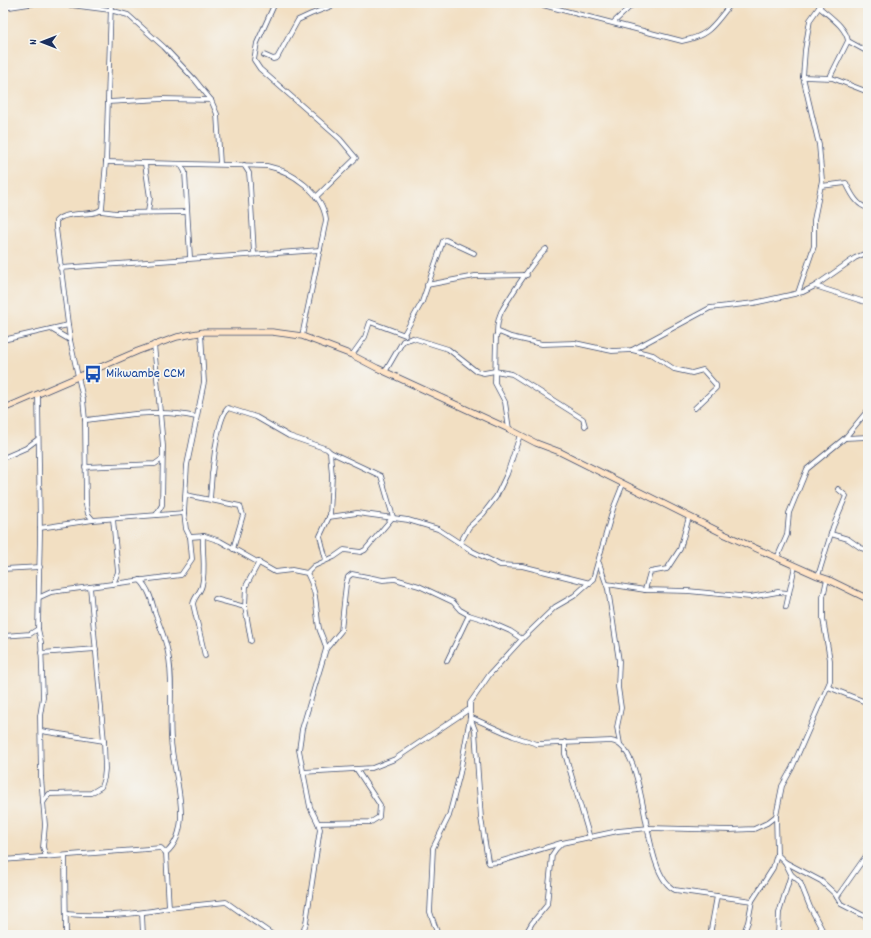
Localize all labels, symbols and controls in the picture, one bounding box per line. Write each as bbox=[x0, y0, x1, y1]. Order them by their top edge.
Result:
north arrow bbox=[22, 22, 62, 62]
text: N bbox=[26, 39, 42, 45]
bus stop icon: Mikwambe CCM bbox=[83, 364, 103, 384]
place label: Mikwambe CCM bbox=[106, 364, 185, 384]

